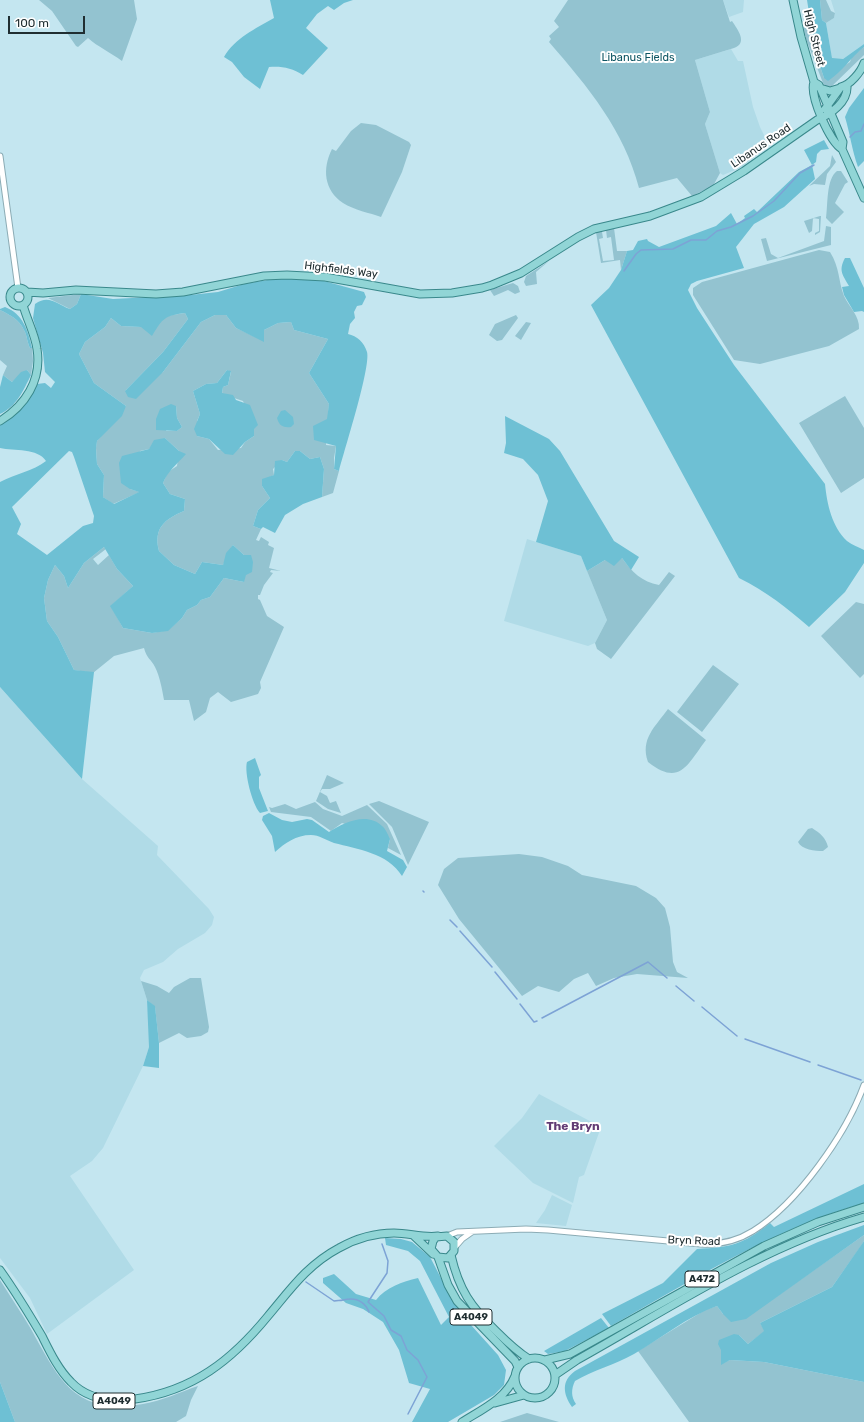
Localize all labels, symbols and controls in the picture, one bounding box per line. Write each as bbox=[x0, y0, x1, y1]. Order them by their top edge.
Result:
scale bar bbox=[10, 8, 87, 34]
street label: High Street bbox=[801, 8, 827, 68]
text: 100 m bbox=[15, 16, 49, 30]
park label: Libanus Fields bbox=[601, 51, 675, 65]
street label: Libanus Road bbox=[729, 121, 793, 171]
street label: Highfields Way bbox=[303, 259, 379, 281]
district label: The Bryn bbox=[546, 1120, 600, 1134]
street label: Bryn Road bbox=[667, 1233, 721, 1249]
road number: A472 bbox=[685, 1271, 719, 1287]
road number: A4049 bbox=[450, 1309, 492, 1325]
road number: A4049 bbox=[93, 1393, 135, 1409]

